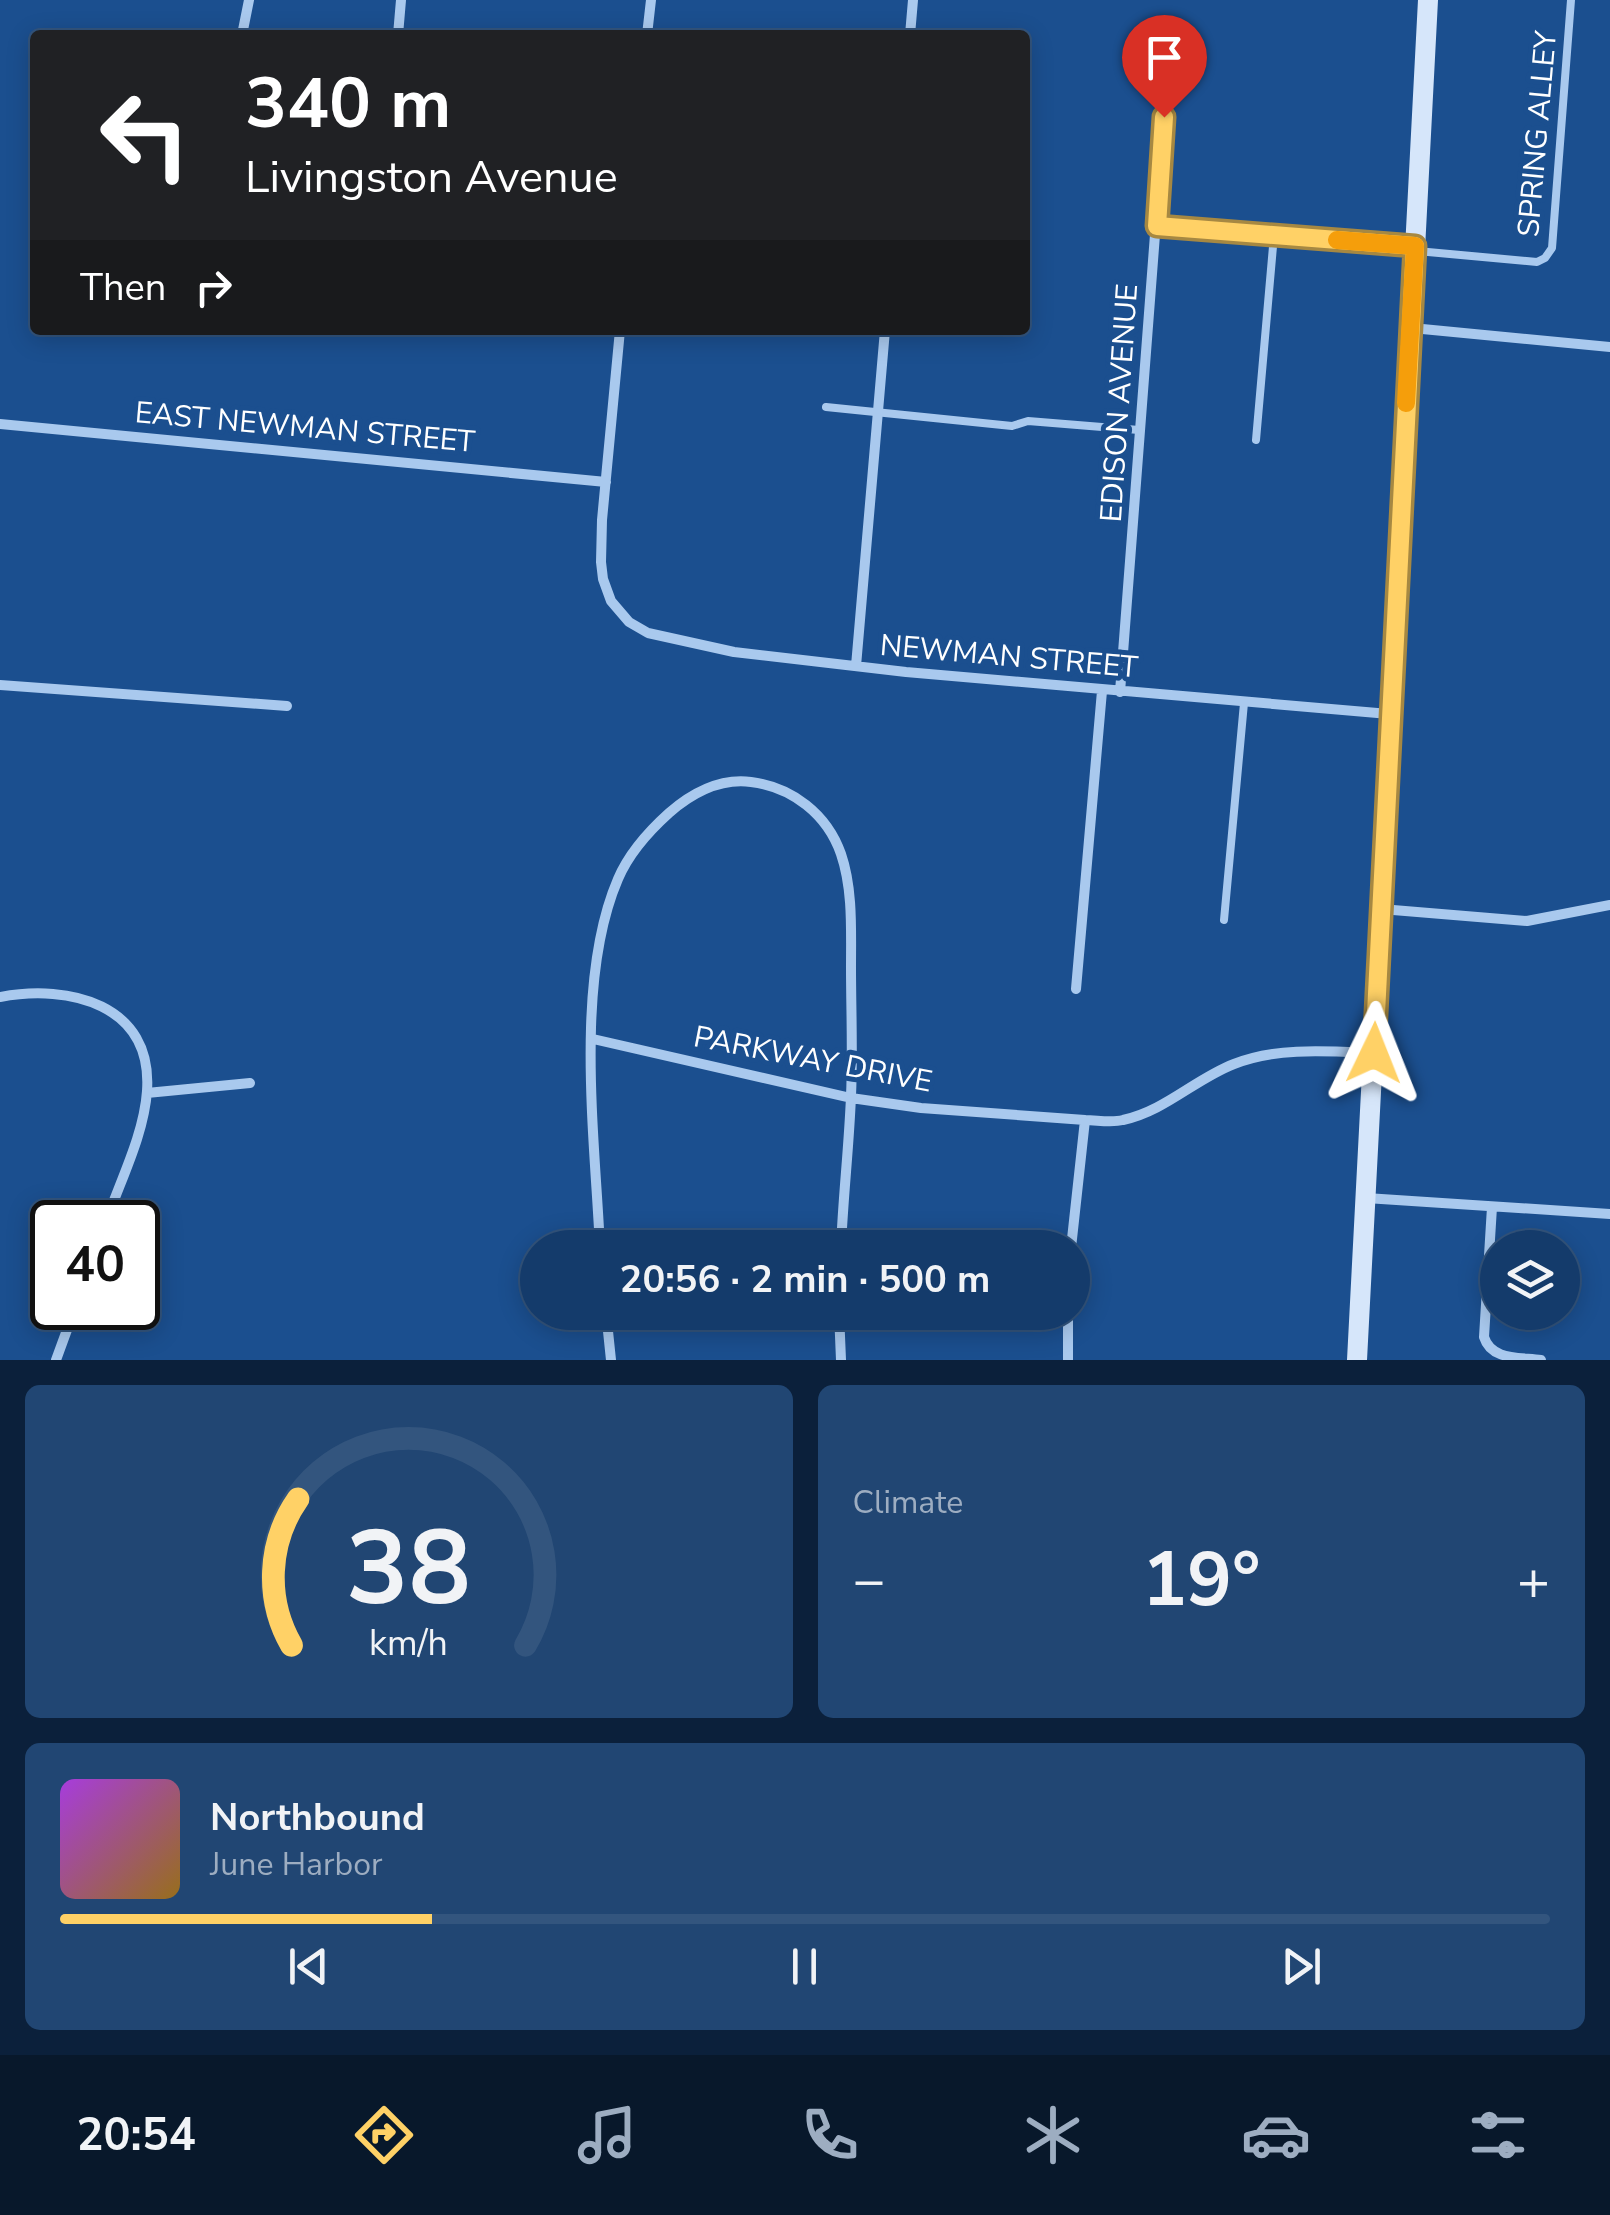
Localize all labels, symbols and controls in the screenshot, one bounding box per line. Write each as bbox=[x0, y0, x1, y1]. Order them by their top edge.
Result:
pin bbox=[1122, 15, 1207, 118]
street label: SPRING ALLEY bbox=[1508, 28, 1567, 239]
icon: arrive bbox=[1137, 30, 1192, 85]
text: 340 m bbox=[245, 56, 451, 152]
icon: left bbox=[80, 70, 210, 200]
text: Livingston Avenue bbox=[245, 147, 618, 208]
icon: right bbox=[186, 260, 241, 315]
text: Then bbox=[80, 262, 166, 313]
street label: EDISON AVENUE bbox=[1091, 283, 1148, 524]
street label: EAST NEWMAN STREET bbox=[133, 392, 477, 463]
street label: NEWMAN STREET bbox=[878, 625, 1140, 688]
position arrow bbox=[1322, 1001, 1426, 1105]
street label: PARKWAY DRIVE bbox=[690, 1016, 936, 1103]
speed limit sign: 40 bbox=[30, 1200, 160, 1330]
map controls bbox=[1480, 1230, 1580, 1330]
button: layers bbox=[1480, 1230, 1580, 1330]
text: 20:56 · 2 min · 500 m bbox=[620, 1254, 990, 1305]
text: Climate bbox=[853, 1481, 963, 1524]
text: 38 bbox=[346, 1498, 471, 1640]
text: 19° bbox=[1142, 1529, 1260, 1631]
text: − bbox=[853, 1543, 886, 1618]
text: + bbox=[1517, 1543, 1550, 1618]
text: km/h bbox=[369, 1619, 448, 1668]
text: Northbound bbox=[210, 1792, 425, 1843]
text: June Harbor bbox=[210, 1843, 382, 1886]
icon: previous bbox=[281, 1939, 336, 1994]
icon: pause bbox=[777, 1939, 832, 1994]
icon: next bbox=[1274, 1939, 1329, 1994]
icon: directions bbox=[349, 2100, 419, 2170]
icon: music bbox=[572, 2100, 642, 2170]
icon: phone bbox=[795, 2100, 865, 2170]
icon: climate bbox=[1018, 2100, 1088, 2170]
icon: car bbox=[1241, 2100, 1311, 2170]
icon: filters bbox=[1463, 2100, 1533, 2170]
text: 20:54 bbox=[76, 2105, 196, 2166]

